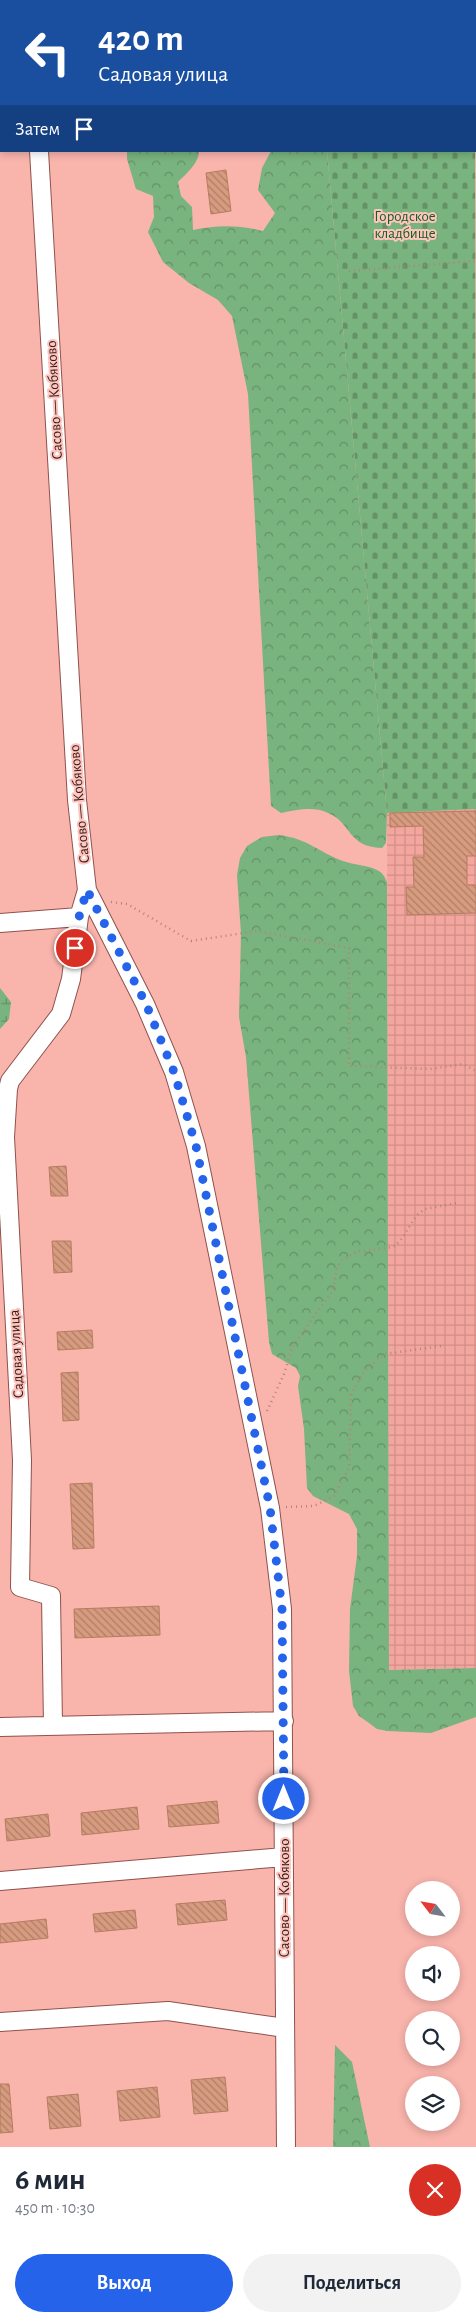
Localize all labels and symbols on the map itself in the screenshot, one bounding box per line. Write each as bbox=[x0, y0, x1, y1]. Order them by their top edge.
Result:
park label: Городское кладбище bbox=[374, 209, 436, 241]
street label: Сасово — Кобяково bbox=[44, 340, 65, 460]
street label: Сасово — Кобяково bbox=[67, 744, 92, 864]
pin bbox=[54, 927, 96, 969]
street label: Садовая улица bbox=[7, 1309, 26, 1399]
position arrow bbox=[257, 1772, 309, 1824]
street label: Сасово — Кобяково bbox=[277, 1838, 292, 1958]
north arrow bbox=[405, 1881, 460, 1936]

